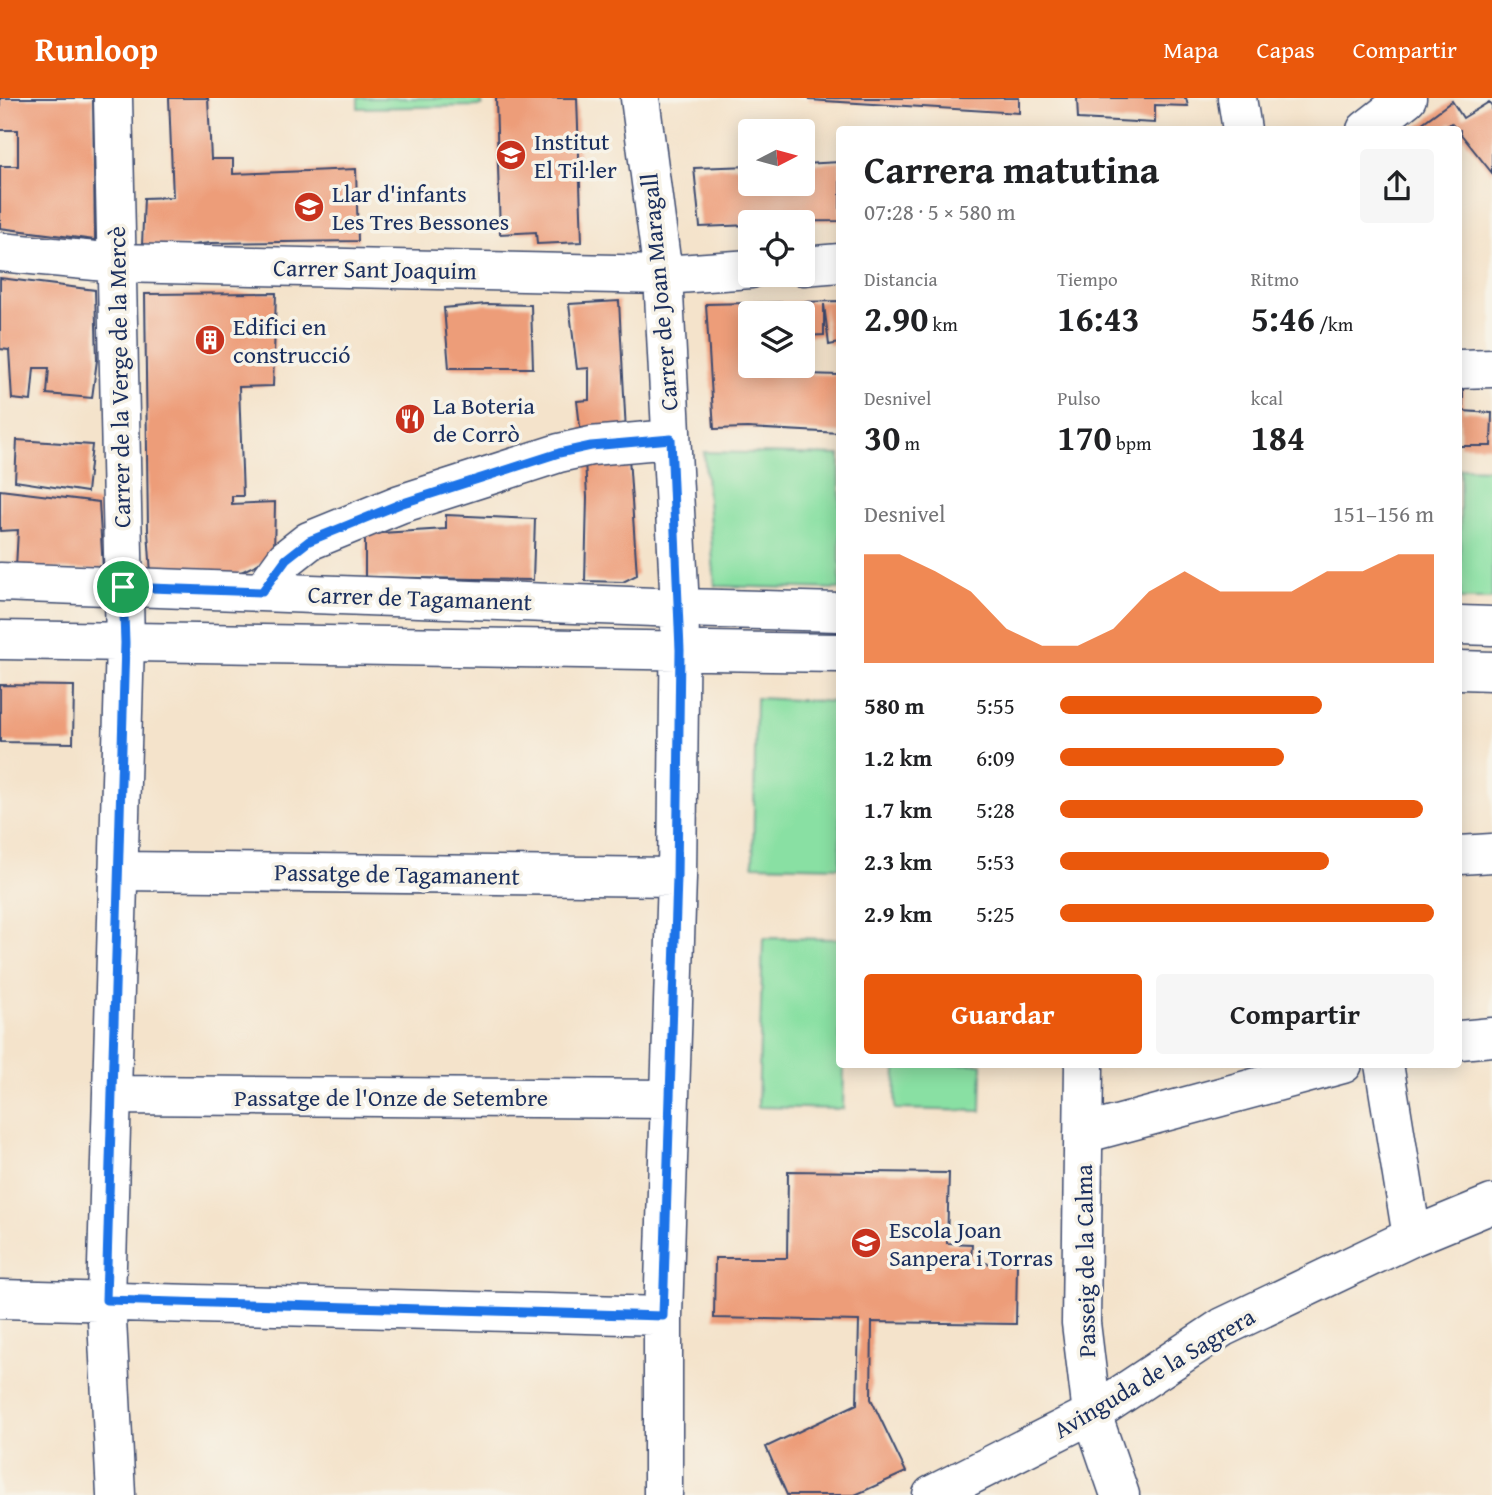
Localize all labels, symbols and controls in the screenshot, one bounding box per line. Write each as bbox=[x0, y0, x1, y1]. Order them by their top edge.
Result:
text: Runloop bbox=[35, 25, 158, 73]
text: Mapa bbox=[1163, 32, 1219, 67]
text: Capas bbox=[1257, 32, 1315, 67]
text: Compartir bbox=[1353, 32, 1457, 67]
north arrow bbox=[738, 119, 816, 196]
map controls bbox=[738, 119, 815, 378]
place label: Institut El Til·ler bbox=[534, 124, 617, 187]
school or university icon: Institut El Til·ler bbox=[494, 138, 528, 172]
text: Carrera matutina bbox=[864, 141, 1159, 197]
button: share bbox=[1360, 149, 1434, 223]
street label: Carrer de Joan Maragall bbox=[631, 172, 687, 412]
place label: Llar d'infants Les Tres Bessones bbox=[332, 176, 509, 239]
school or university icon: Llar d'infants Les Tres Bessones bbox=[292, 190, 326, 224]
text: 07:28 · 5 × 580 m bbox=[864, 195, 1016, 228]
button: locate bbox=[738, 210, 815, 287]
street label: Carrer de la Verge de la Mercè bbox=[99, 226, 139, 528]
street label: Carrer Sant Joaquim bbox=[273, 250, 478, 288]
text: Distancia bbox=[864, 265, 938, 293]
text: Tiempo bbox=[1057, 265, 1118, 293]
text: Ritmo bbox=[1251, 265, 1299, 293]
text: 2.90 bbox=[864, 293, 928, 344]
text: 16:43 bbox=[1057, 293, 1140, 344]
text: 5:46 bbox=[1251, 293, 1315, 344]
button: layers bbox=[738, 301, 815, 378]
place label: Edifici en construcció bbox=[233, 309, 351, 372]
text: km bbox=[928, 310, 958, 338]
text: /km bbox=[1315, 310, 1353, 338]
building icon: Edifici en construcció bbox=[193, 323, 227, 357]
text: Desnivel bbox=[864, 384, 931, 412]
text: Pulso bbox=[1057, 384, 1100, 412]
text: kcal bbox=[1251, 384, 1283, 412]
place label: La Boteria de Corrò bbox=[433, 388, 536, 451]
restaurant icon: La Boteria de Corrò bbox=[393, 402, 427, 436]
text: 30 bbox=[864, 412, 900, 463]
text: 170 bbox=[1057, 412, 1112, 463]
text: 184 bbox=[1251, 412, 1305, 463]
text: m bbox=[900, 429, 920, 457]
text: bpm bbox=[1112, 429, 1152, 457]
text: Desnivel bbox=[864, 497, 945, 530]
text: 151–156 m bbox=[1333, 497, 1434, 530]
pin bbox=[93, 557, 153, 617]
icon: arrive bbox=[104, 568, 142, 606]
street label: Carrer de Tagamanent bbox=[307, 577, 533, 619]
text: 580 m bbox=[864, 689, 925, 722]
text: 5:55 bbox=[976, 689, 1015, 722]
text: 1.2 km bbox=[864, 741, 932, 774]
text: 6:09 bbox=[976, 741, 1015, 774]
text: 1.7 km bbox=[864, 793, 932, 826]
text: 5:28 bbox=[976, 793, 1015, 826]
text: 2.3 km bbox=[864, 845, 932, 878]
text: 5:53 bbox=[976, 845, 1015, 878]
street label: Passatge de Tagamanent bbox=[274, 854, 521, 894]
text: 2.9 km bbox=[864, 897, 932, 930]
text: 5:25 bbox=[976, 897, 1015, 930]
button: Guardar bbox=[864, 974, 1142, 1054]
button: Compartir bbox=[1156, 974, 1434, 1054]
street label: Passatge de l'Onze de Setembre bbox=[234, 1080, 548, 1115]
street label: Passeig de la Calma bbox=[1066, 1163, 1104, 1358]
place label: Escola Joan Sanpera i Torras bbox=[889, 1212, 1053, 1275]
school or university icon: Escola Joan Sanpera i Torras bbox=[849, 1226, 883, 1260]
street label: Avinguda de la Sagrera bbox=[1047, 1299, 1262, 1447]

